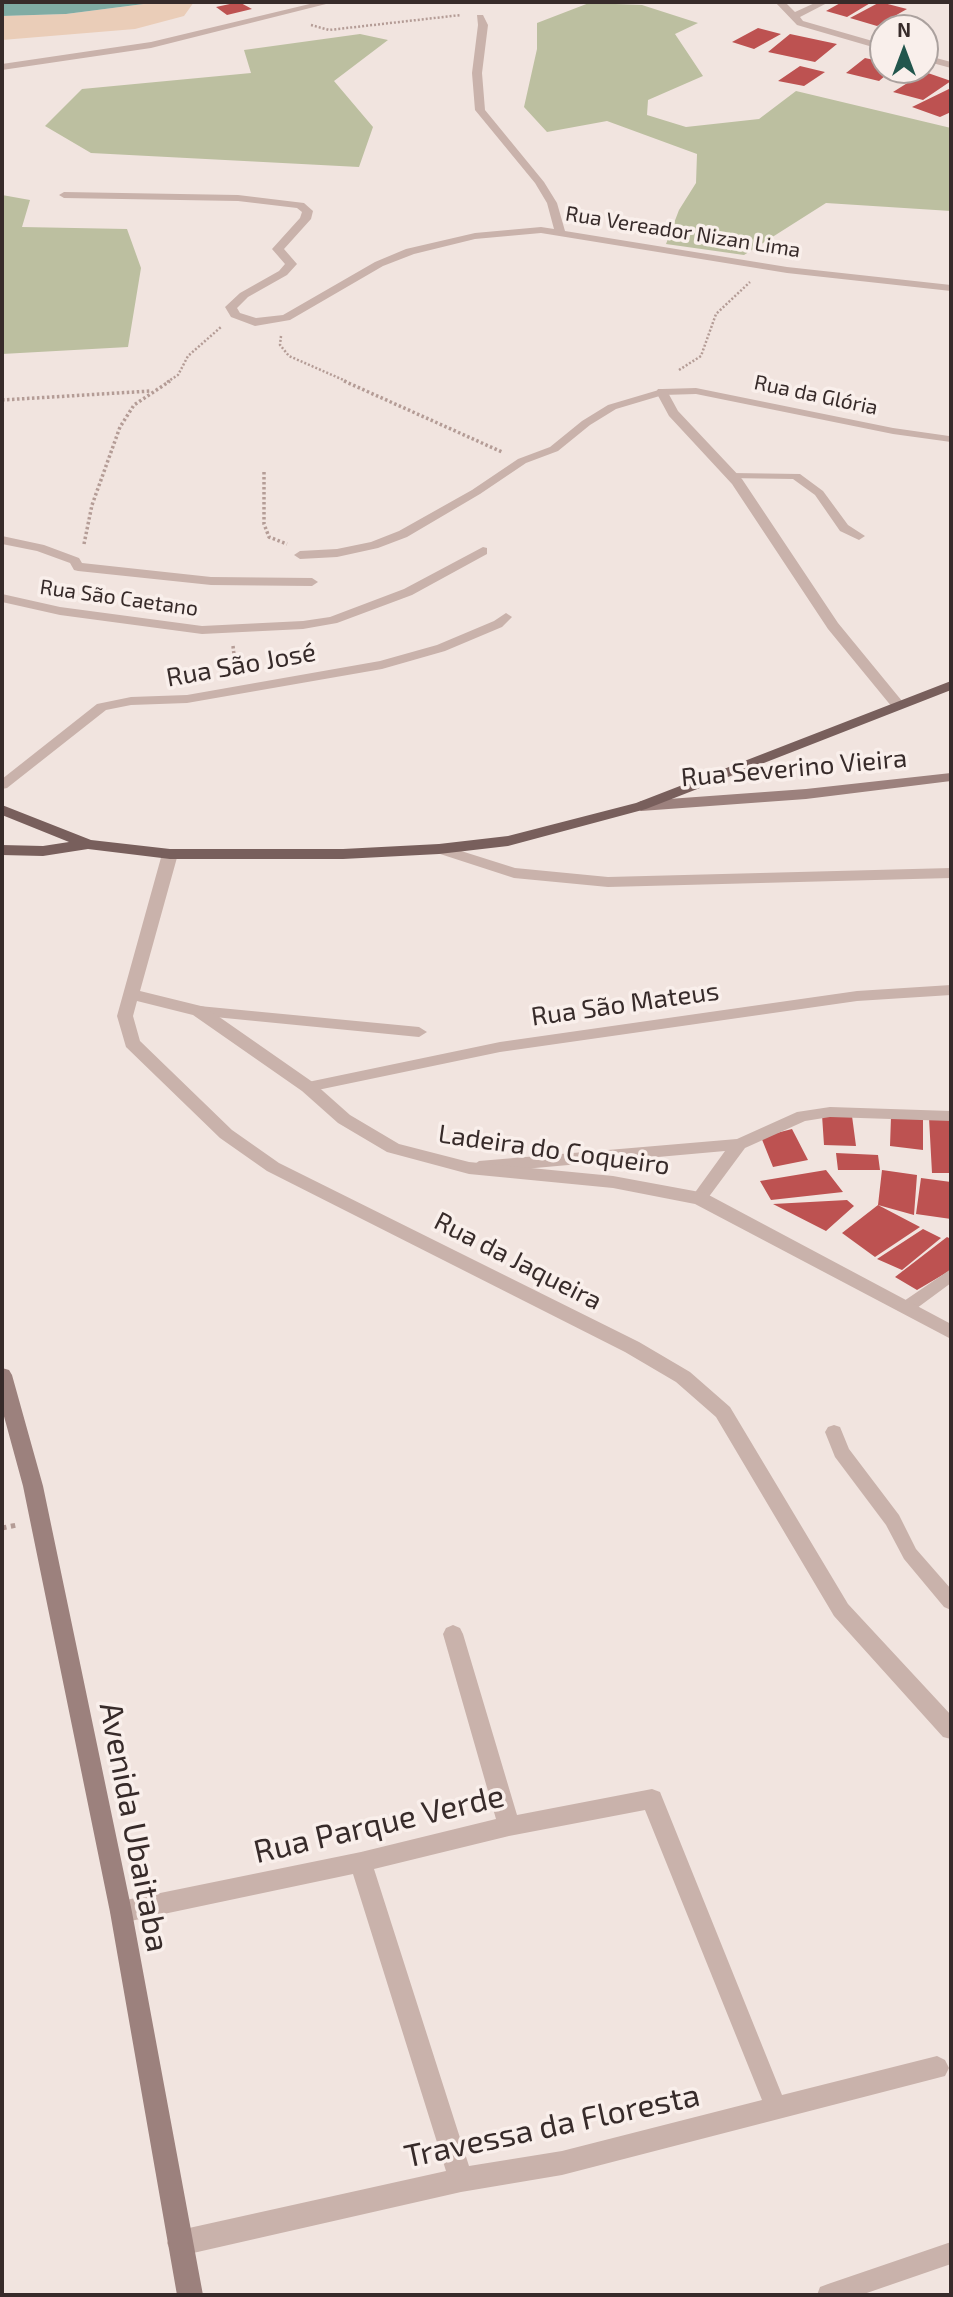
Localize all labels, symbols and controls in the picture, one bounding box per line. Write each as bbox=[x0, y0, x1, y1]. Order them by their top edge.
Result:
north arrow bbox=[869, 14, 939, 84]
text: N bbox=[897, 18, 911, 41]
street label: Rua Vereador Nizan Lima bbox=[564, 201, 802, 263]
street label: Rua da Glória bbox=[752, 370, 880, 420]
street label: Rua São Caetano bbox=[38, 574, 200, 622]
street label: Rua São José bbox=[164, 637, 318, 693]
street label: Rua Severino Vieira bbox=[680, 743, 908, 793]
street label: Rua São Mateus bbox=[529, 975, 721, 1033]
street label: Ladeira do Coqueiro bbox=[436, 1118, 672, 1182]
street label: Rua da Jaqueira bbox=[429, 1205, 607, 1317]
street label: Avenida Ubaitaba bbox=[91, 1699, 177, 1955]
street label: Rua Parque Verde bbox=[250, 1777, 508, 1871]
street label: Travessa da Floresta bbox=[401, 2076, 703, 2176]

